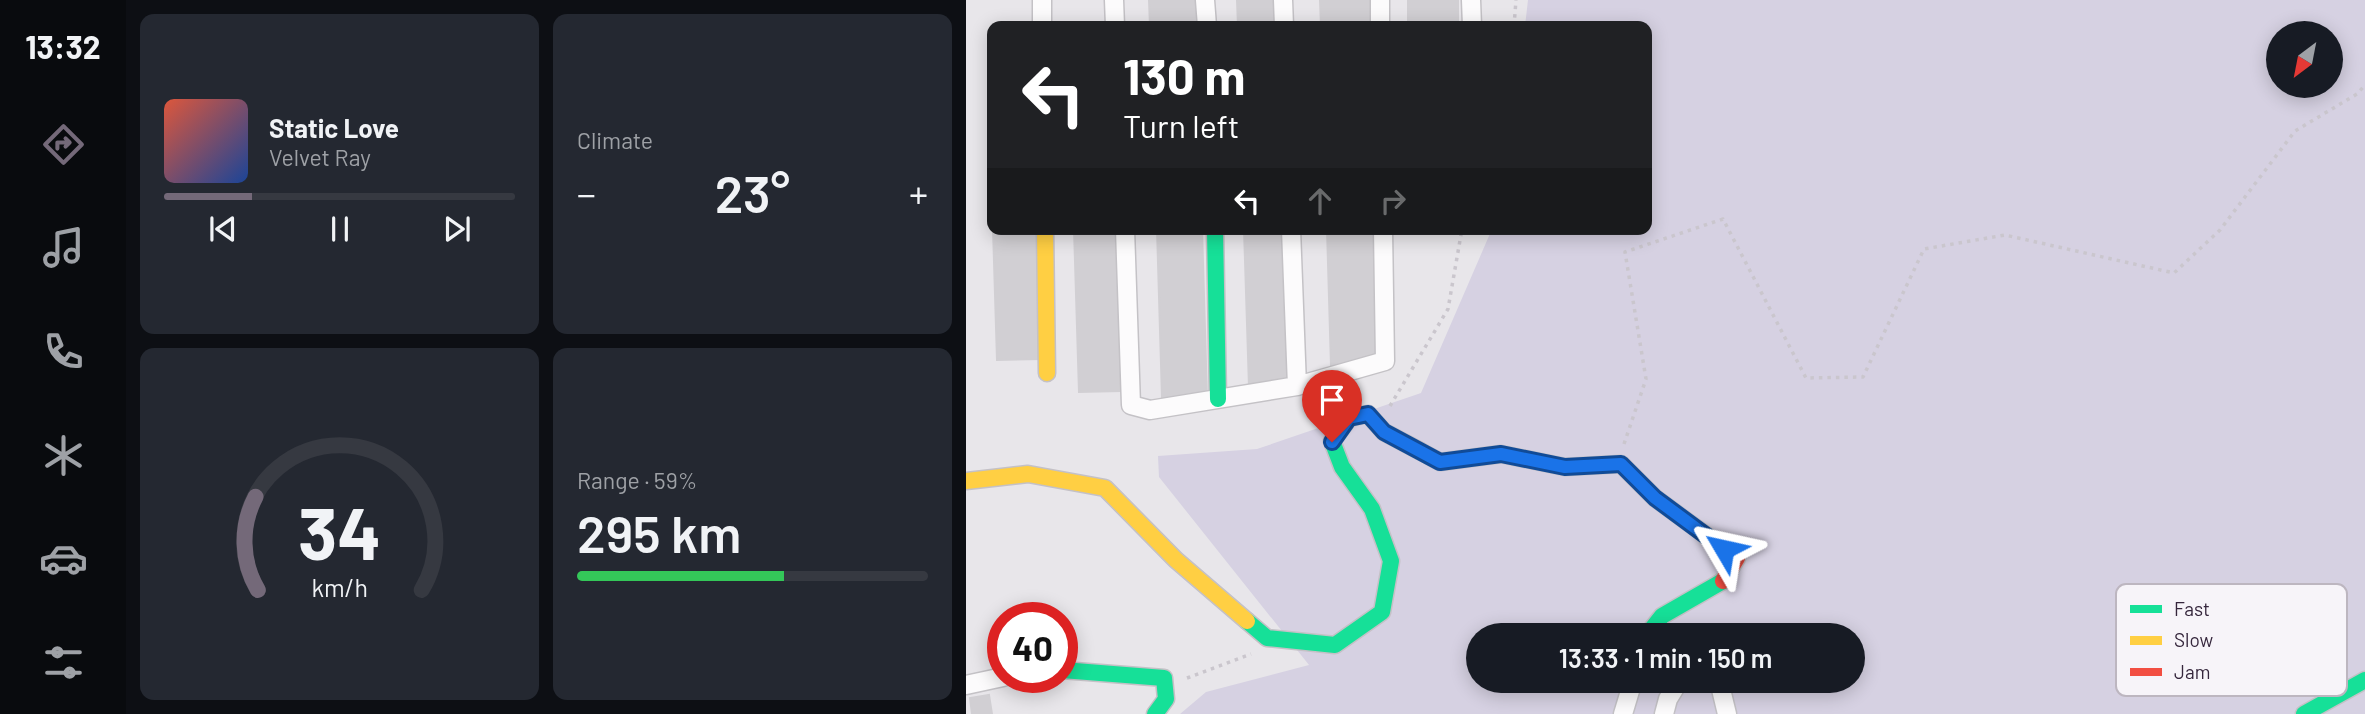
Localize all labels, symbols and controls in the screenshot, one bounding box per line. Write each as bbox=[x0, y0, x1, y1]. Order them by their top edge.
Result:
north arrow bbox=[2266, 21, 2343, 98]
map controls bbox=[2266, 21, 2343, 98]
text: 13:32 bbox=[25, 27, 101, 65]
text: 130 m bbox=[1123, 46, 1245, 105]
icon: left bbox=[1008, 49, 1099, 140]
text: Turn left bbox=[1123, 106, 1240, 144]
text: Static Love bbox=[269, 112, 399, 143]
icon: directions bbox=[39, 120, 88, 169]
text: Climate bbox=[577, 126, 653, 154]
text: Velvet Ray bbox=[269, 143, 371, 171]
text: 23° bbox=[715, 161, 790, 223]
text: − bbox=[577, 170, 596, 216]
text: + bbox=[909, 170, 928, 216]
icon: left bbox=[1228, 182, 1266, 220]
icon: ahead bbox=[1301, 182, 1339, 220]
icon: right bbox=[1374, 182, 1412, 220]
icon: previous bbox=[204, 210, 242, 248]
icon: pause bbox=[321, 210, 359, 248]
icon: next bbox=[438, 210, 476, 248]
icon: music bbox=[39, 223, 88, 272]
icon: phone bbox=[39, 327, 88, 376]
pin bbox=[1302, 370, 1362, 442]
icon: arrive bbox=[1313, 381, 1351, 419]
icon: climate bbox=[39, 431, 88, 480]
text: Range · 59% bbox=[577, 466, 697, 494]
text: 34 bbox=[298, 487, 381, 575]
text: 295 km bbox=[577, 501, 741, 563]
position arrow bbox=[1687, 512, 1761, 586]
icon: car bbox=[39, 534, 88, 583]
text: km/h bbox=[311, 572, 368, 602]
legend bbox=[2116, 584, 2347, 696]
text: Fast bbox=[2174, 597, 2210, 620]
speed limit sign: 40 bbox=[987, 602, 1078, 693]
text: Slow bbox=[2174, 628, 2213, 651]
icon: filters bbox=[39, 638, 88, 687]
text: 13:33 · 1 min · 150 m bbox=[1559, 642, 1772, 673]
text: Jam bbox=[2174, 660, 2210, 683]

